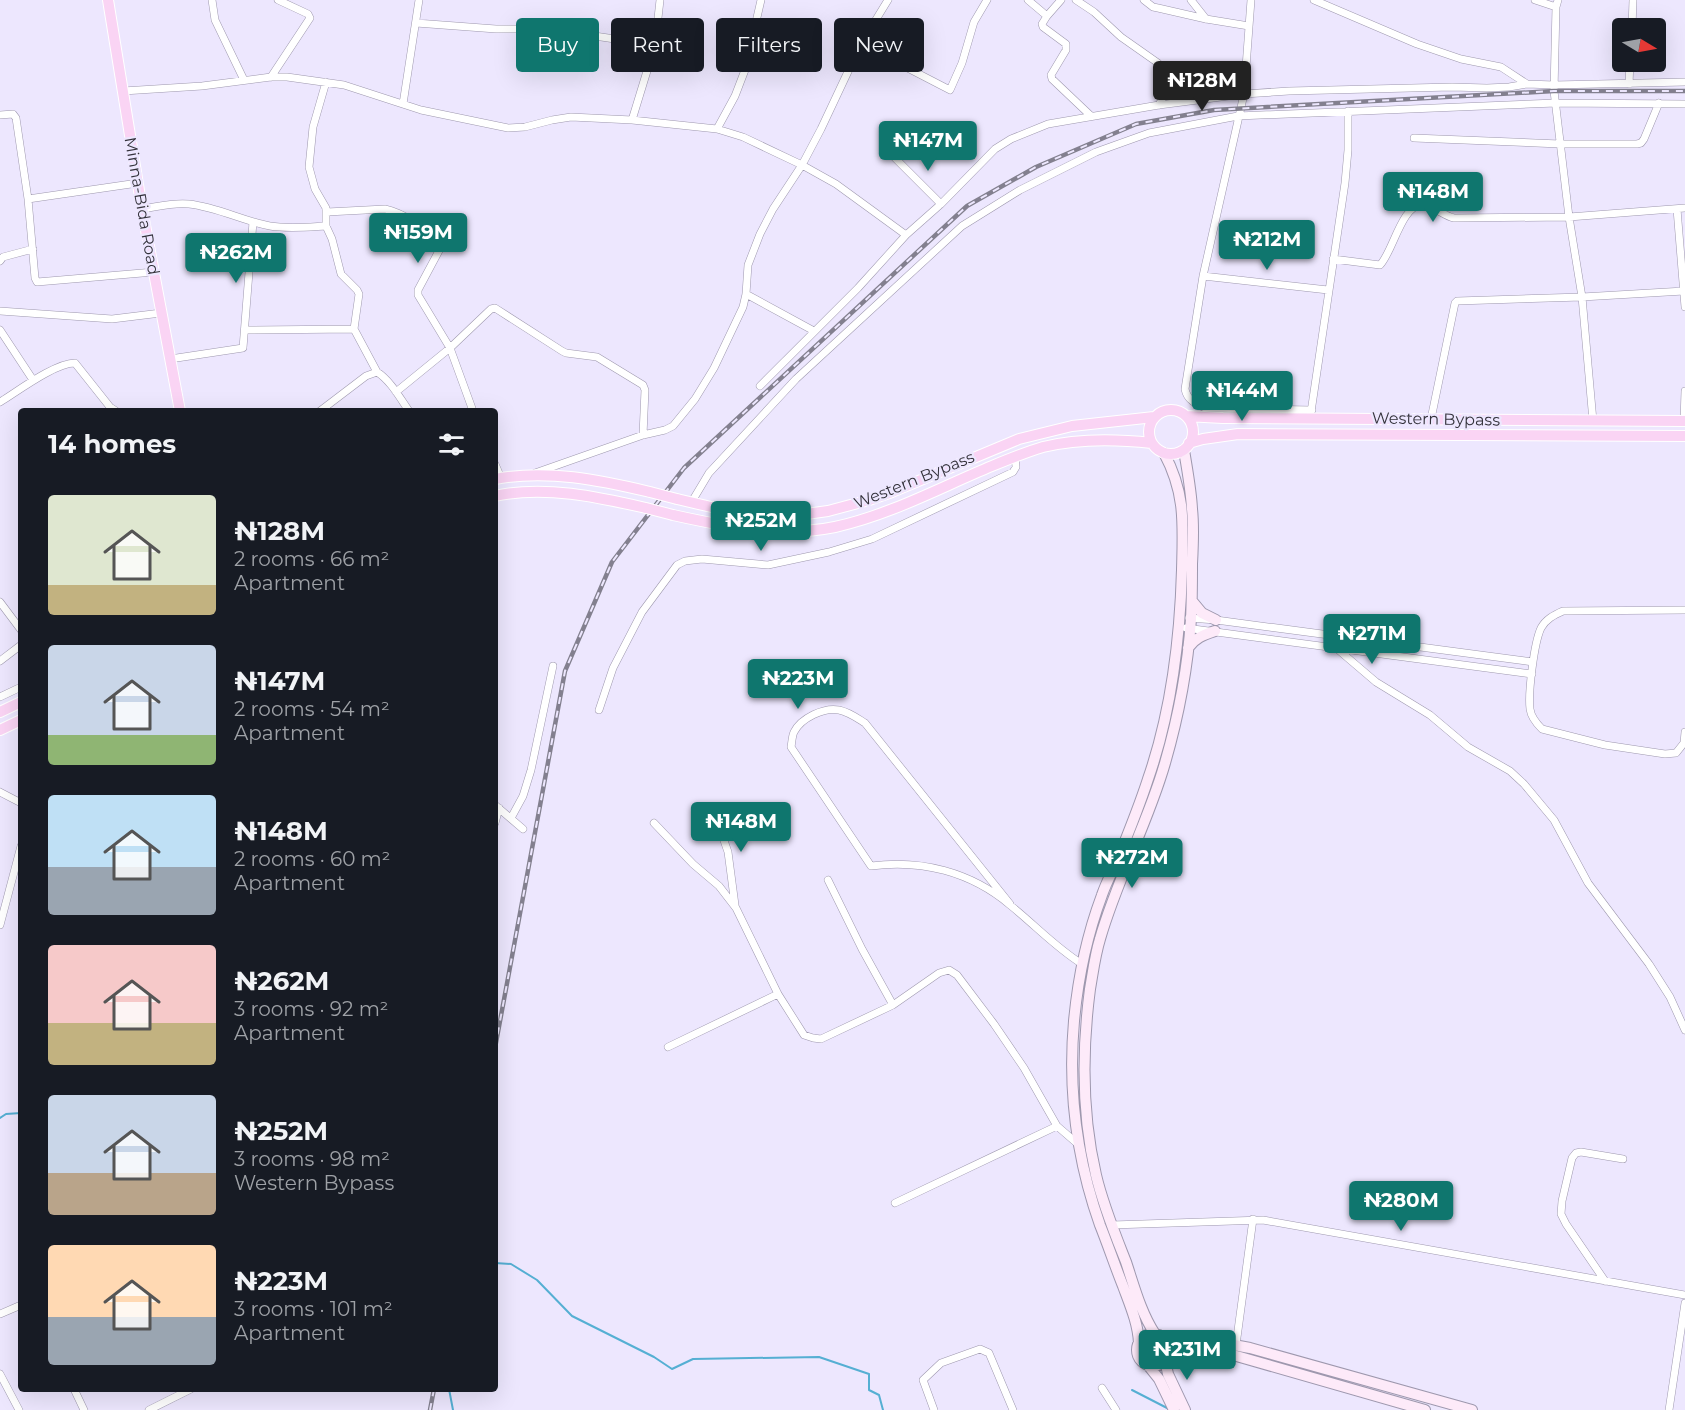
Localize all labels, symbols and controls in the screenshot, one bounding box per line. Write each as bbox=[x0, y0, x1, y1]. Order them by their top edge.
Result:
chip: Buy bbox=[516, 18, 599, 72]
chip: Rent bbox=[611, 18, 704, 72]
chip: Filters bbox=[716, 18, 822, 72]
chip: New bbox=[834, 18, 924, 72]
north arrow bbox=[1612, 18, 1666, 72]
map controls bbox=[1612, 18, 1666, 72]
pin: ₦128M bbox=[1160, 61, 1244, 112]
text: ₦128M bbox=[1167, 68, 1237, 92]
pin: ₦147M bbox=[886, 121, 970, 172]
text: ₦147M bbox=[893, 128, 963, 152]
street label: Minna-Bida Road bbox=[121, 136, 163, 276]
pin: ₦148M bbox=[1391, 172, 1475, 223]
text: ₦148M bbox=[1397, 179, 1469, 203]
pin: ₦159M bbox=[376, 213, 460, 264]
text: ₦159M bbox=[383, 220, 453, 244]
pin: ₦212M bbox=[1225, 220, 1309, 271]
text: ₦212M bbox=[1233, 227, 1301, 251]
pin: ₦262M bbox=[194, 233, 278, 284]
text: ₦262M bbox=[199, 240, 273, 264]
pin: ₦144M bbox=[1200, 371, 1284, 422]
text: ₦144M bbox=[1206, 378, 1278, 402]
street label: Western Bypass bbox=[1372, 408, 1500, 430]
text: 14 homes bbox=[48, 428, 176, 460]
icon: filters bbox=[435, 428, 468, 461]
street label: Western Bypass bbox=[851, 447, 977, 513]
pin: ₦252M bbox=[719, 501, 803, 552]
text: ₦252M bbox=[725, 508, 797, 532]
text: ₦128M bbox=[234, 515, 325, 547]
icon: home bbox=[96, 519, 168, 591]
text: 2 rooms · 66 m² bbox=[234, 547, 389, 571]
text: Apartment bbox=[234, 571, 345, 595]
pin: ₦271M bbox=[1330, 614, 1414, 665]
text: ₦271M bbox=[1337, 621, 1407, 645]
pin: ₦223M bbox=[756, 659, 840, 710]
text: ₦147M bbox=[234, 665, 325, 697]
text: ₦223M bbox=[762, 666, 834, 690]
icon: home bbox=[96, 669, 168, 741]
text: 2 rooms · 54 m² bbox=[234, 697, 390, 721]
text: Apartment bbox=[234, 721, 345, 745]
pin: ₦148M bbox=[699, 802, 783, 853]
text: ₦148M bbox=[705, 809, 777, 833]
text: ₦148M bbox=[234, 815, 328, 847]
icon: home bbox=[96, 819, 168, 891]
pin: ₦272M bbox=[1090, 838, 1174, 889]
text: ₦272M bbox=[1095, 845, 1169, 869]
text: 2 rooms · 60 m² bbox=[234, 847, 390, 871]
text: Apartment bbox=[234, 871, 345, 895]
text: ₦262M bbox=[234, 965, 329, 997]
icon: home bbox=[96, 969, 168, 1041]
text: 3 rooms · 92 m² bbox=[234, 997, 388, 1021]
text: Apartment bbox=[234, 1021, 345, 1045]
text: ₦252M bbox=[234, 1115, 328, 1147]
icon: home bbox=[96, 1119, 168, 1191]
text: 3 rooms · 98 m² bbox=[234, 1147, 390, 1171]
text: Western Bypass bbox=[234, 1171, 394, 1195]
pin: ₦280M bbox=[1359, 1181, 1443, 1232]
text: ₦280M bbox=[1363, 1188, 1439, 1212]
text: ₦223M bbox=[234, 1265, 328, 1297]
icon: home bbox=[96, 1269, 168, 1341]
text: 3 rooms · 101 m² bbox=[234, 1297, 393, 1321]
text: Apartment bbox=[234, 1321, 345, 1345]
pin: ₦231M bbox=[1145, 1330, 1229, 1381]
text: ₦231M bbox=[1153, 1337, 1221, 1361]

